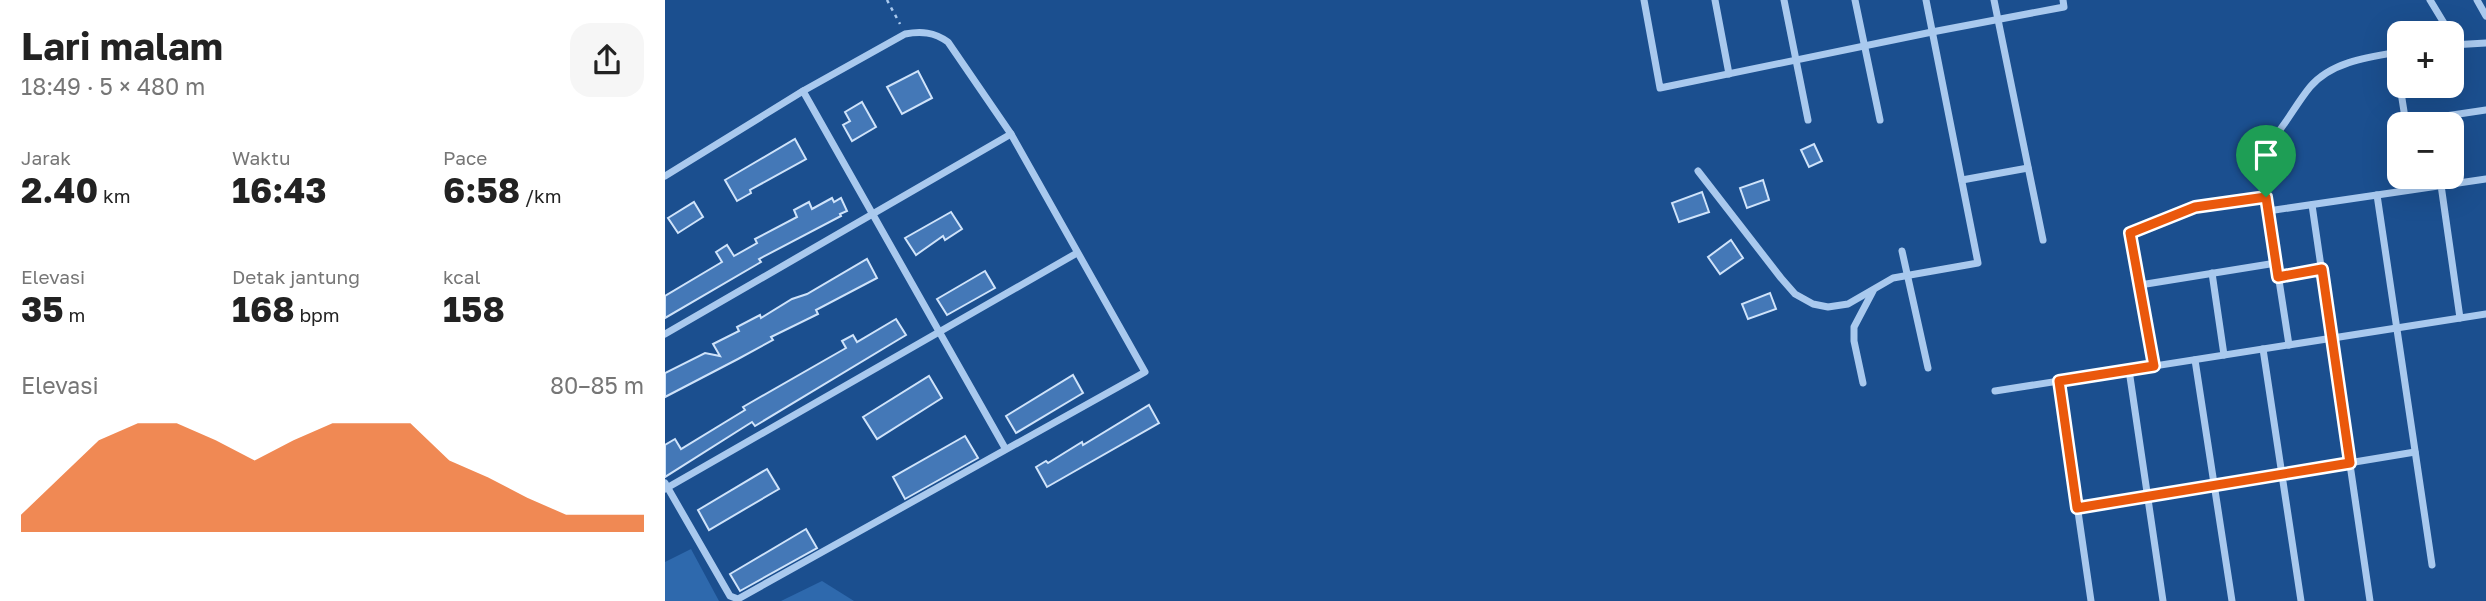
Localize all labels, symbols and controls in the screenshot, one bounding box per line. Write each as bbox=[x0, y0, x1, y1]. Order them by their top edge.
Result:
map controls bbox=[2387, 21, 2464, 189]
button: + bbox=[2387, 21, 2464, 98]
text: Lari malam bbox=[21, 23, 223, 68]
button: share bbox=[570, 23, 644, 97]
text: 18:49 · 5 × 480 m bbox=[21, 72, 205, 100]
button: − bbox=[2387, 112, 2464, 189]
pin bbox=[2236, 125, 2296, 197]
icon: arrive bbox=[2247, 136, 2285, 174]
text: Jarak bbox=[21, 146, 71, 169]
text: Waktu bbox=[232, 146, 290, 169]
text: Pace bbox=[443, 146, 487, 169]
text: 2.40 bbox=[21, 169, 98, 211]
text: 16:43 bbox=[232, 169, 327, 211]
text: 6:58 bbox=[443, 169, 520, 211]
text: km bbox=[98, 184, 131, 207]
text: /km bbox=[520, 184, 562, 207]
text: Elevasi bbox=[21, 265, 85, 288]
text: Detak jantung bbox=[232, 265, 360, 288]
text: kcal bbox=[443, 265, 481, 288]
text: 35 bbox=[21, 288, 64, 330]
text: 168 bbox=[232, 288, 295, 330]
text: 158 bbox=[443, 288, 505, 330]
text: m bbox=[64, 303, 85, 326]
text: bpm bbox=[295, 303, 340, 326]
text: Elevasi bbox=[21, 371, 99, 399]
text: 80–85 m bbox=[550, 371, 644, 399]

